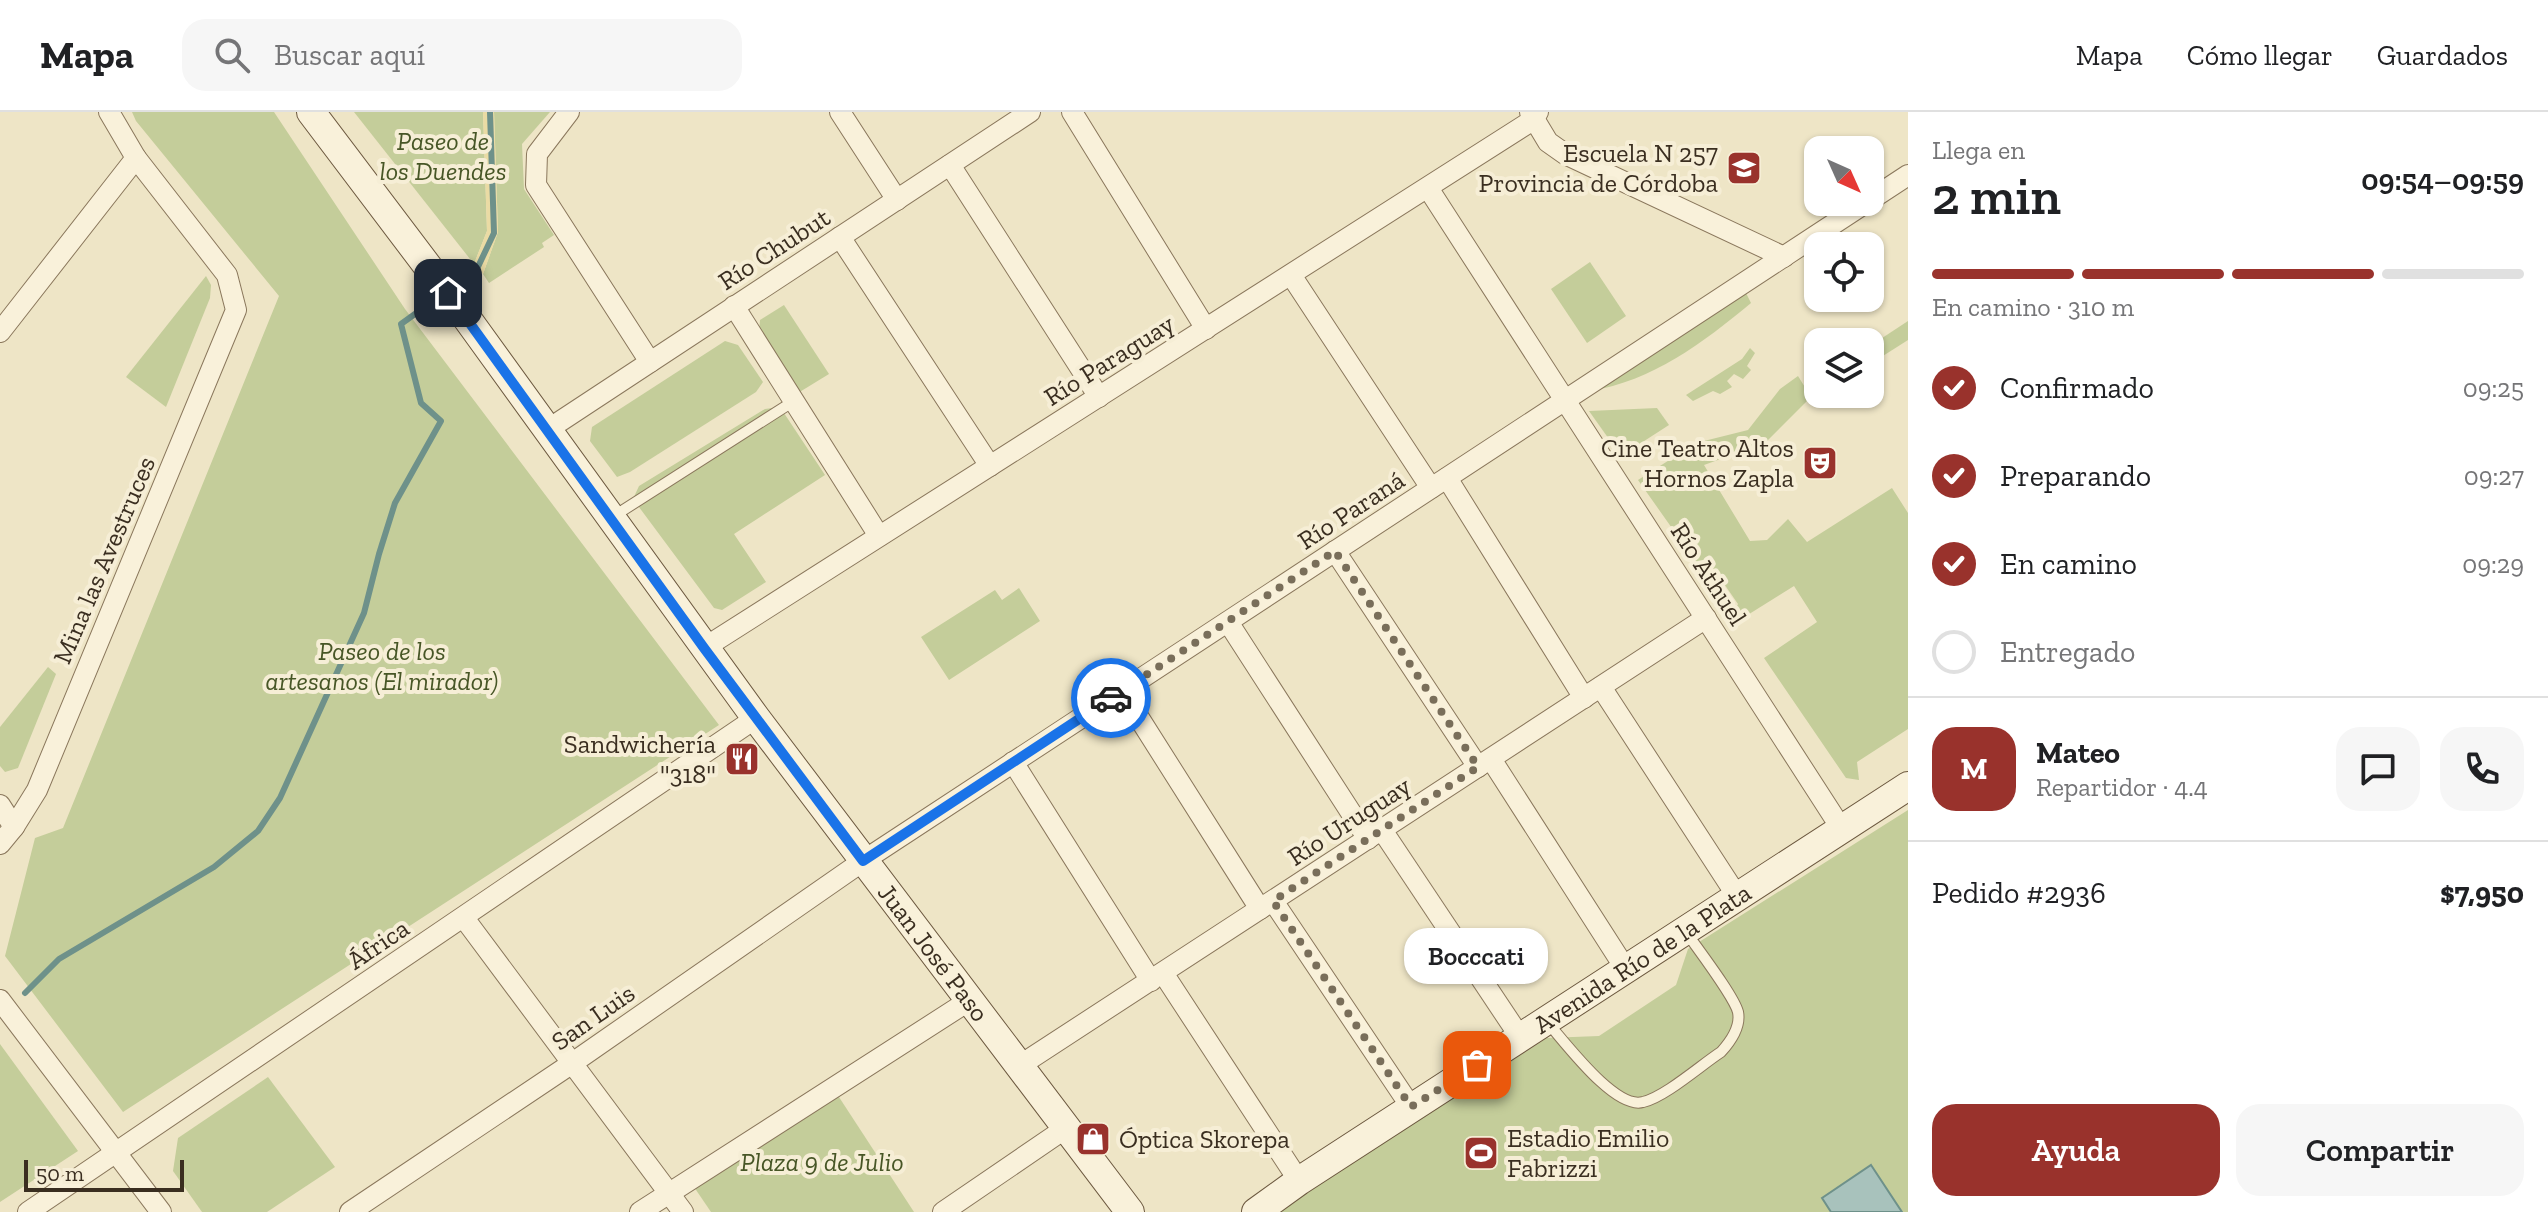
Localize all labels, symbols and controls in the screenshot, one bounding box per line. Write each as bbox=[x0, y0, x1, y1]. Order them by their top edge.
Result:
search box bbox=[182, 19, 742, 91]
text: Mapa bbox=[40, 32, 134, 78]
icon: search bbox=[210, 33, 254, 77]
text: Buscar aquí bbox=[274, 37, 425, 73]
text: Mapa bbox=[2076, 39, 2143, 72]
text: Cómo llegar bbox=[2187, 39, 2333, 72]
text: Guardados bbox=[2377, 39, 2508, 72]
park label: Paseo de los Duendes bbox=[379, 125, 507, 187]
text: Llega en bbox=[1932, 134, 2025, 166]
north arrow bbox=[1804, 136, 1884, 216]
map controls bbox=[1804, 136, 1884, 408]
place label: Escuela N 257 Provincia de Córdoba bbox=[1479, 137, 1718, 199]
school or university icon: Escuela N 257 Provincia de Córdoba bbox=[1725, 149, 1763, 187]
text: 09:54–09:59 bbox=[2361, 162, 2524, 198]
text: 2 min bbox=[1932, 165, 2061, 227]
street label: Río Chubut bbox=[712, 201, 836, 297]
button: locate bbox=[1804, 232, 1884, 312]
pin bbox=[414, 259, 482, 327]
icon: home bbox=[426, 271, 470, 315]
text: En camino · 310 m bbox=[1932, 291, 2134, 323]
street label: Río Paraguay bbox=[1038, 307, 1181, 413]
button: layers bbox=[1804, 328, 1884, 408]
icon: check bbox=[1932, 366, 1976, 410]
text: Confirmado bbox=[2000, 370, 2154, 406]
text: 09:25 bbox=[2463, 372, 2524, 404]
place label: Cine Teatro Altos Hornos Zapla bbox=[1601, 432, 1794, 494]
theatre icon: Cine Teatro Altos Hornos Zapla bbox=[1801, 444, 1839, 482]
street label: Mina las Avestruces bbox=[46, 451, 162, 669]
icon: check bbox=[1932, 454, 1976, 498]
text: Preparando bbox=[2000, 458, 2151, 494]
text: 09:27 bbox=[2464, 460, 2524, 492]
street label: Río Paraná bbox=[1292, 463, 1411, 556]
street label: Río Athuel bbox=[1664, 517, 1754, 632]
icon: check bbox=[1932, 542, 1976, 586]
text: En camino bbox=[2000, 546, 2137, 582]
text: 09:29 bbox=[2462, 548, 2524, 580]
text: Entregado bbox=[2000, 634, 2135, 670]
park label: Paseo de los artesanos (El mirador) bbox=[266, 635, 498, 697]
courier bbox=[1071, 658, 1151, 738]
icon: car bbox=[1089, 676, 1133, 720]
button: chat bbox=[2336, 727, 2420, 811]
button: phone bbox=[2440, 727, 2524, 811]
place label: Sandwichería "318" bbox=[564, 728, 716, 790]
text: Mateo bbox=[2036, 735, 2120, 771]
restaurant icon: Sandwichería "318" bbox=[723, 740, 761, 778]
text: M bbox=[1961, 751, 1988, 787]
street label: Río Uruguay bbox=[1281, 769, 1417, 873]
text: Repartidor · 4.4 bbox=[2036, 771, 2208, 803]
text: Pedido #2936 bbox=[1932, 875, 2106, 911]
text: $7,950 bbox=[2440, 875, 2524, 911]
street label: Avenida Río de la Plata bbox=[1527, 876, 1757, 1041]
street label: Juan José Paso bbox=[871, 877, 996, 1028]
street label: África bbox=[341, 912, 415, 976]
callout: Bocccati bbox=[1405, 929, 1549, 985]
text: Bocccati bbox=[1428, 940, 1524, 972]
street label: San Luis bbox=[545, 977, 641, 1057]
pin bbox=[1443, 1031, 1511, 1099]
icon: bag bbox=[1455, 1043, 1499, 1087]
button: Ayuda bbox=[1932, 1104, 2220, 1196]
button: Compartir bbox=[2236, 1104, 2524, 1196]
shop icon: Óptica Skorepa bbox=[1074, 1120, 1112, 1158]
place label: Estadio Emilio Fabrizzi bbox=[1507, 1122, 1669, 1184]
place label: Óptica Skorepa bbox=[1119, 1123, 1290, 1155]
sports icon: Estadio Emilio Fabrizzi bbox=[1462, 1134, 1500, 1172]
park label: Plaza 9 de Julio bbox=[740, 1146, 904, 1178]
scale bar bbox=[24, 1156, 184, 1192]
text: 50 m bbox=[36, 1160, 84, 1187]

